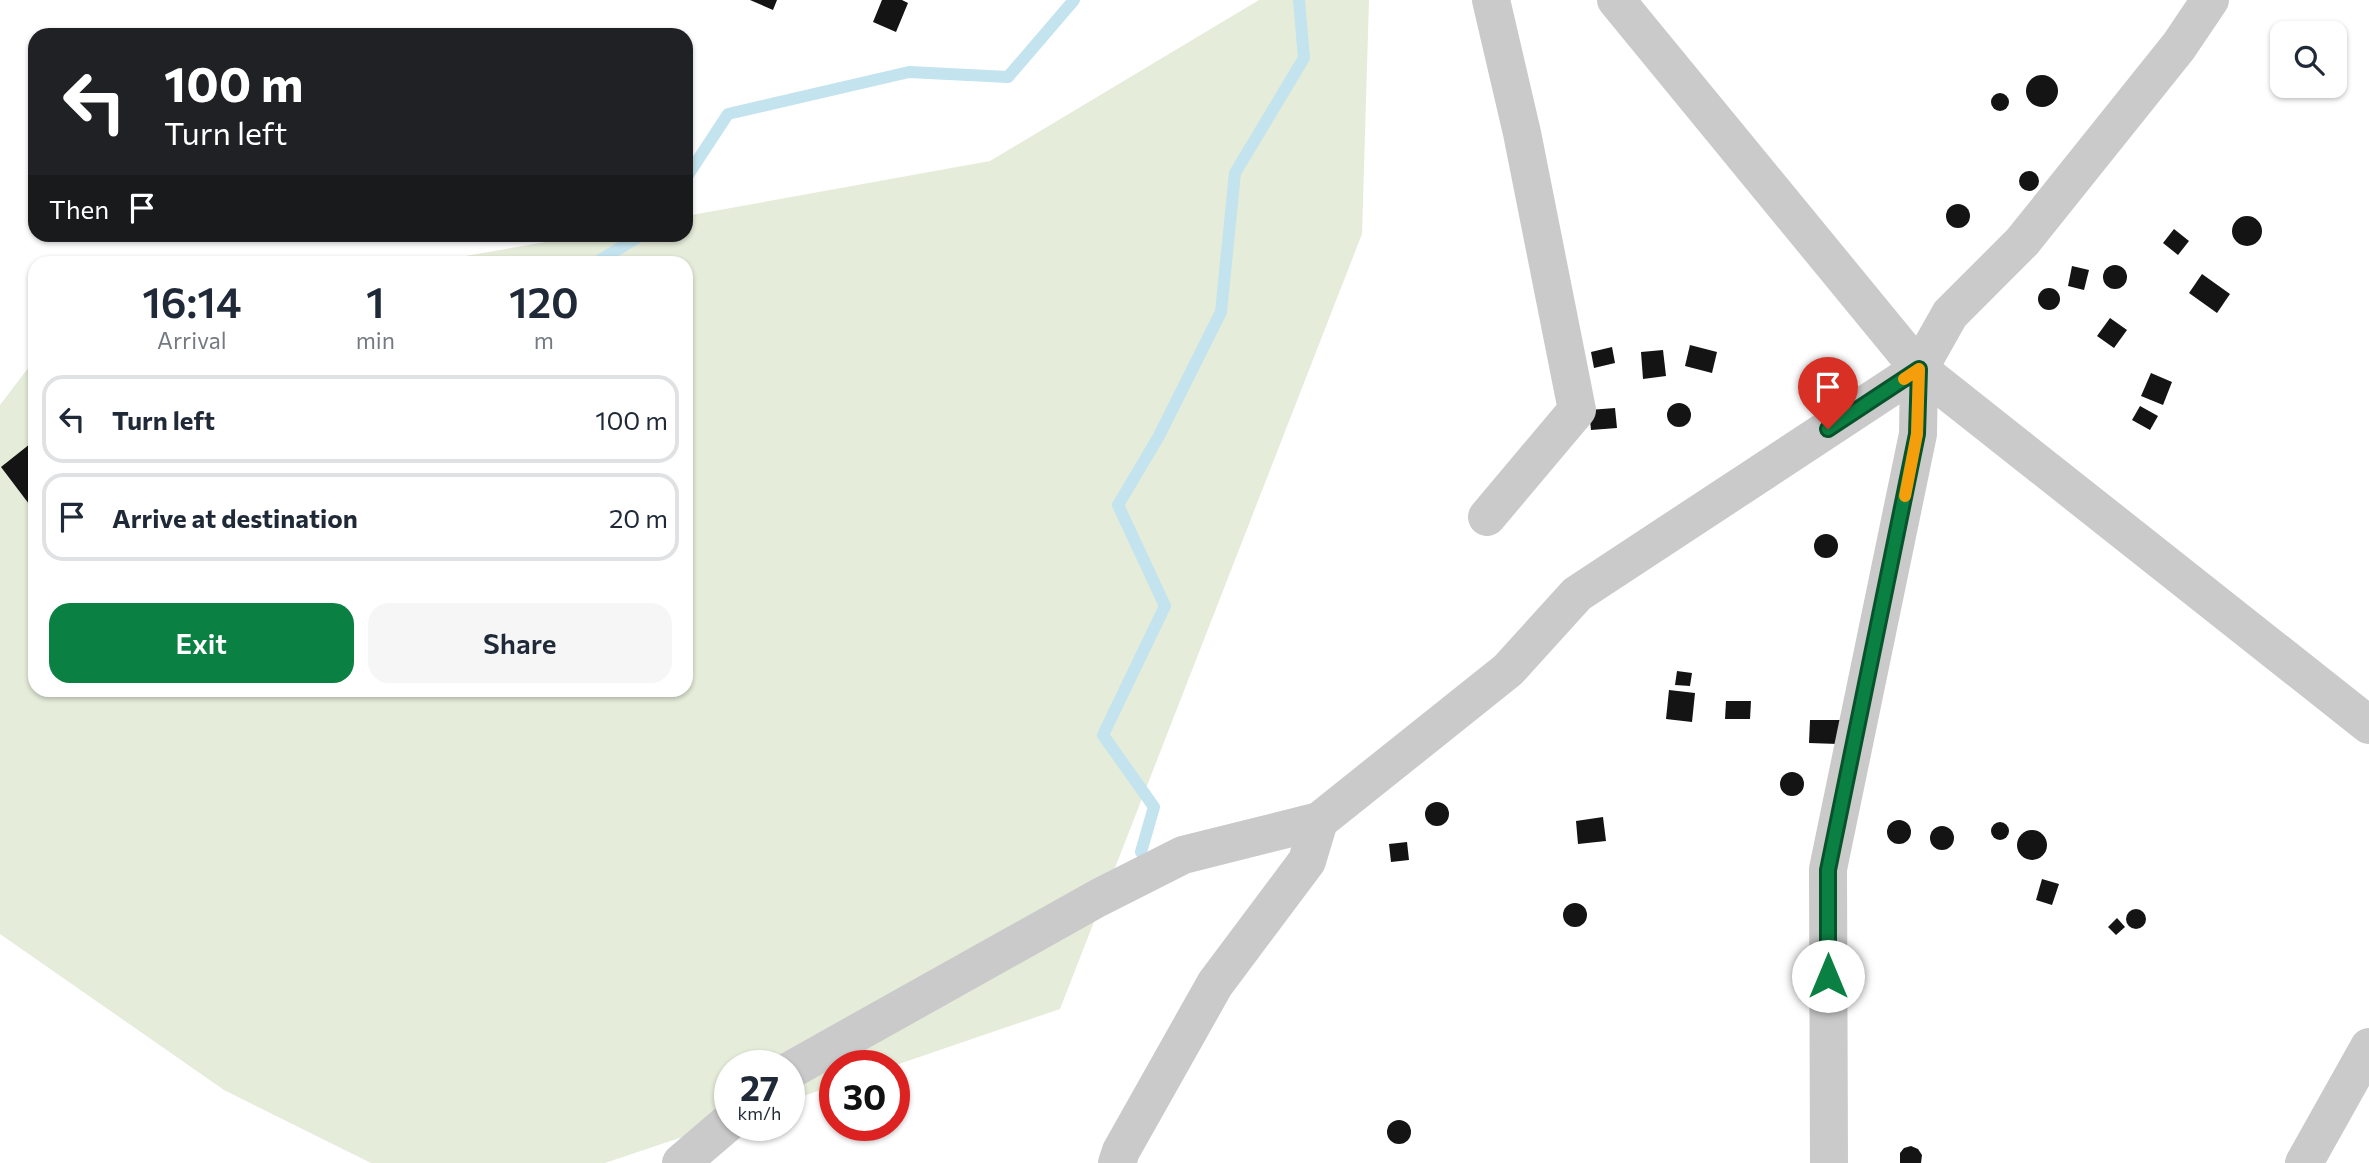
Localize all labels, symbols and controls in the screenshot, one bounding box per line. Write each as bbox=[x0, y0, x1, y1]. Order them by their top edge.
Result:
map controls bbox=[2270, 21, 2347, 98]
button: search bbox=[2270, 21, 2347, 98]
text: 100 m bbox=[164, 52, 303, 112]
icon: left bbox=[49, 56, 140, 147]
text: Turn left bbox=[164, 112, 288, 152]
icon: arrive bbox=[123, 189, 161, 227]
text: Then bbox=[49, 193, 109, 224]
text: 16:14 bbox=[142, 275, 242, 327]
text: 1 bbox=[366, 275, 385, 327]
text: 120 bbox=[509, 275, 579, 327]
text: Arrival bbox=[157, 326, 227, 354]
text: min bbox=[356, 326, 395, 354]
text: m bbox=[534, 326, 554, 354]
pin bbox=[1798, 357, 1858, 429]
icon: arrive bbox=[1809, 368, 1847, 406]
icon: left bbox=[53, 400, 91, 438]
text: Turn left bbox=[112, 404, 215, 435]
text: 100 m bbox=[595, 404, 668, 435]
icon: arrive bbox=[53, 498, 91, 536]
text: Arrive at destination bbox=[112, 502, 358, 533]
text: 20 m bbox=[609, 502, 668, 533]
button: Exit bbox=[49, 603, 354, 683]
button: Share bbox=[368, 603, 672, 683]
position arrow bbox=[1791, 939, 1865, 1013]
speed limit sign: 30 bbox=[819, 1050, 910, 1141]
text: 27 bbox=[740, 1065, 779, 1108]
text: km/h bbox=[738, 1102, 781, 1124]

